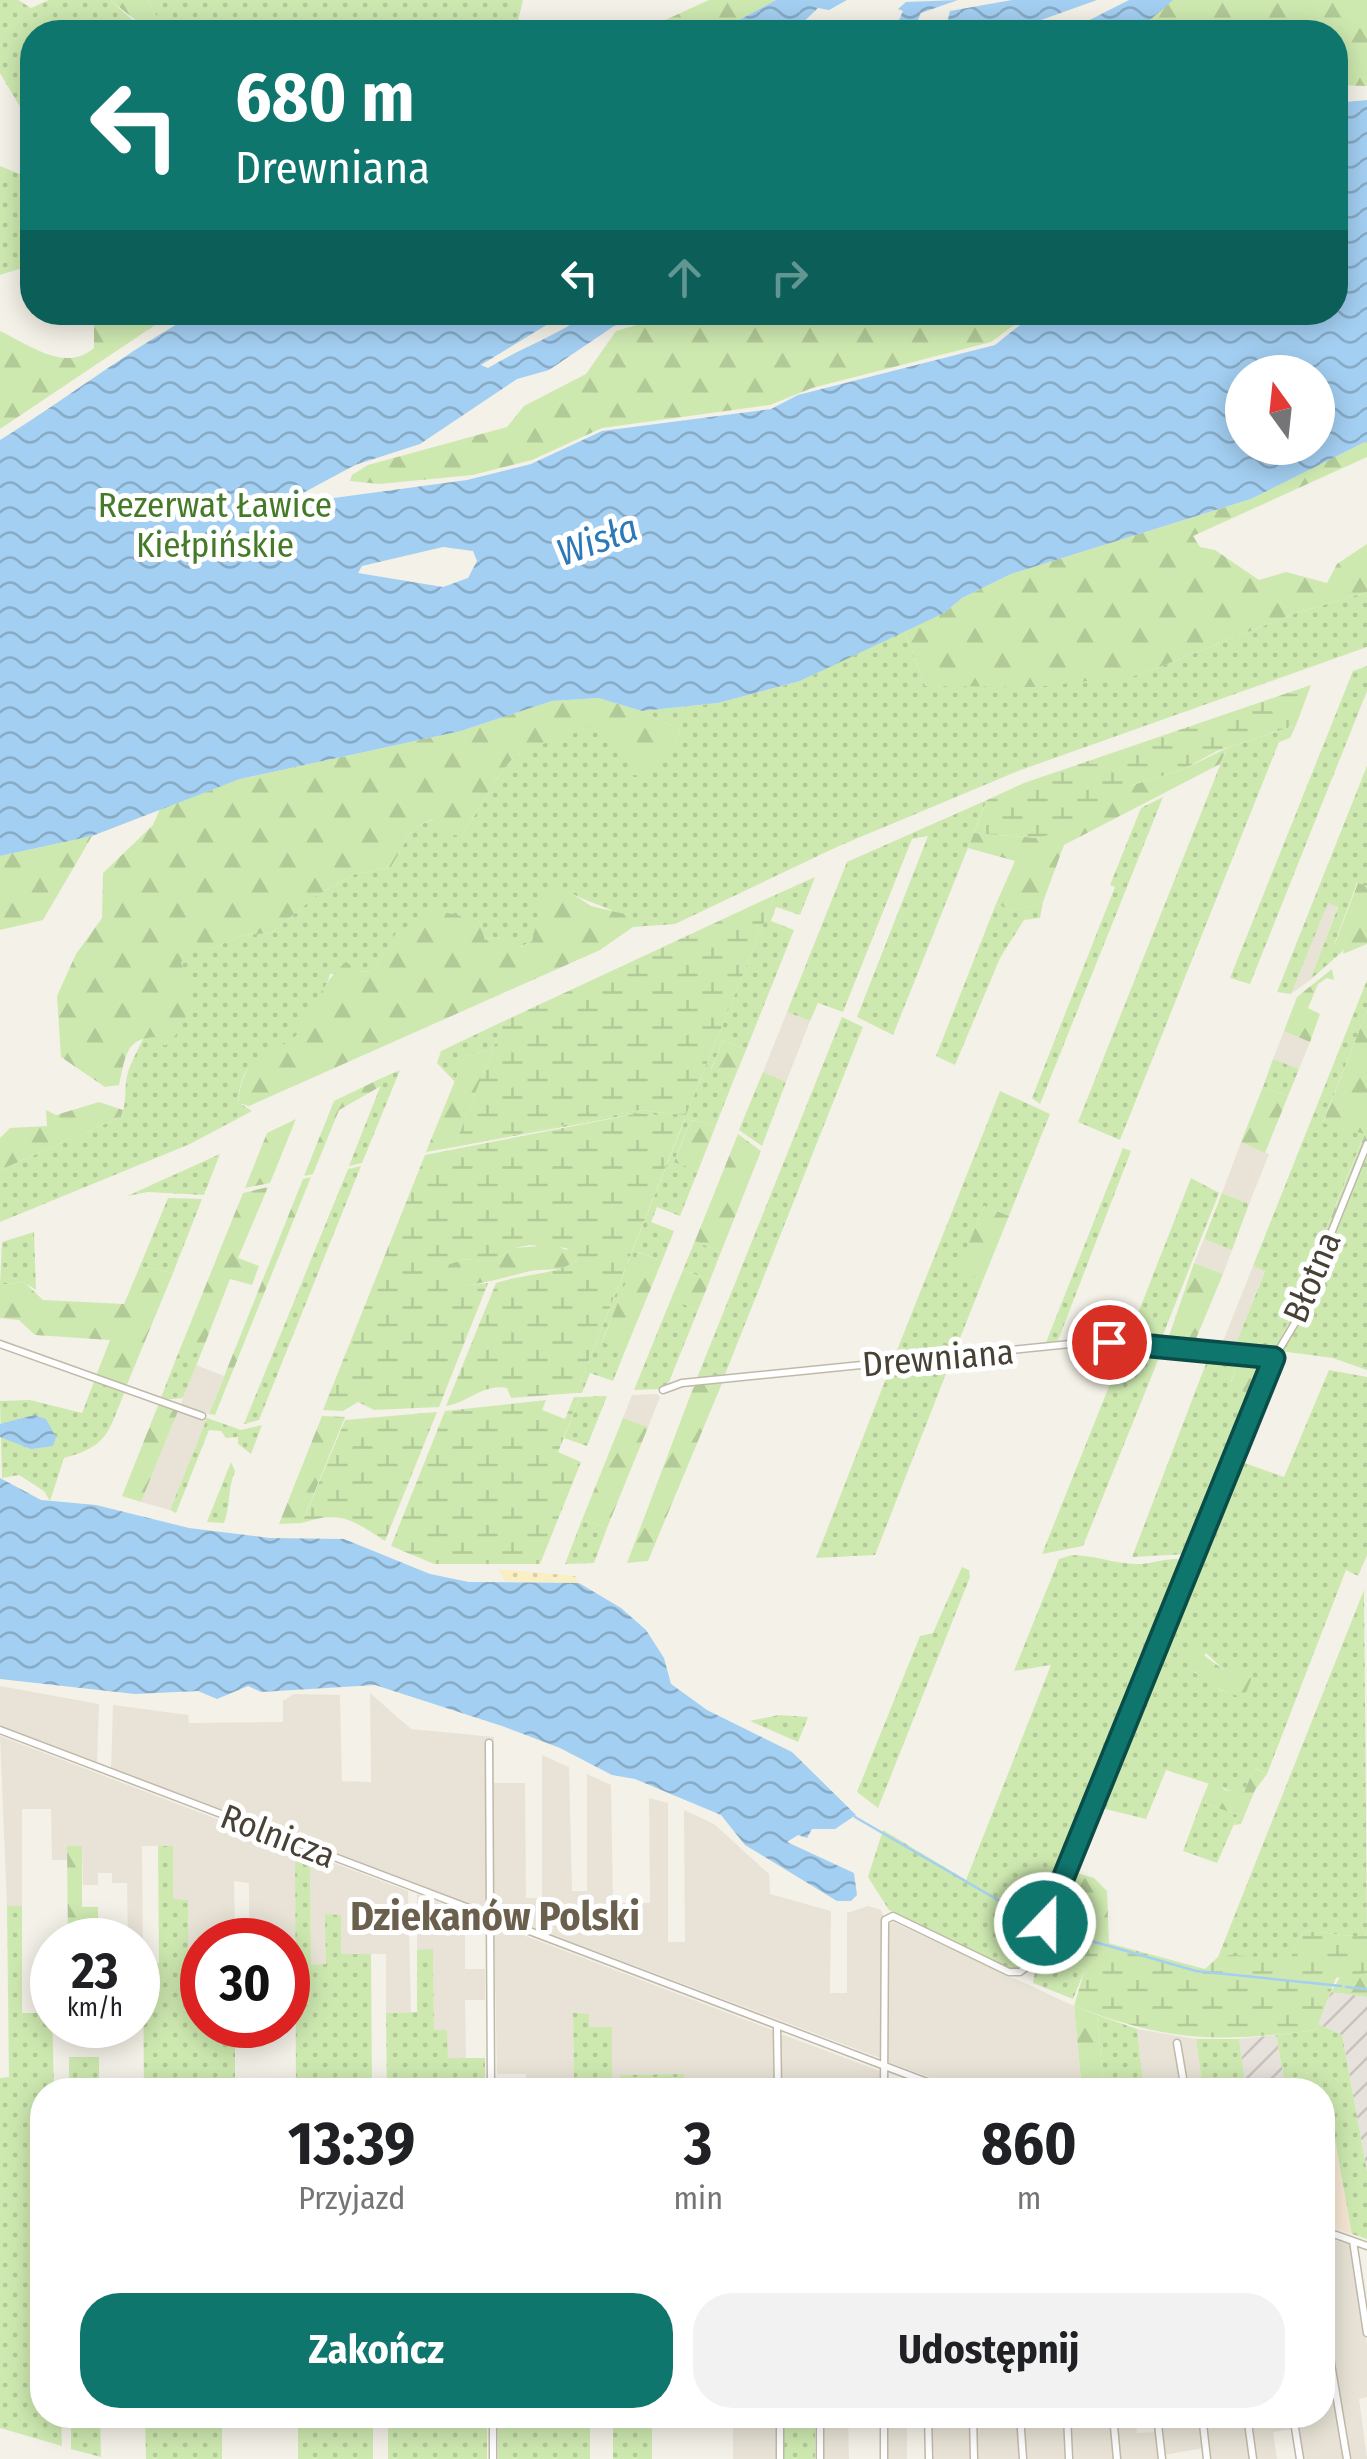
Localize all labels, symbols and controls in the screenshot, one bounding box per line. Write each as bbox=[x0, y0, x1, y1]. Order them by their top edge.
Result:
text: 680 m bbox=[235, 56, 415, 140]
icon: left bbox=[70, 60, 200, 190]
text: Drewniana bbox=[235, 141, 430, 195]
icon: left bbox=[552, 250, 607, 305]
icon: ahead bbox=[657, 250, 712, 305]
icon: right bbox=[762, 250, 817, 305]
north arrow bbox=[1225, 355, 1335, 465]
map controls bbox=[1225, 355, 1335, 465]
park label: Rezerwat Ławice Kiełpińskie bbox=[98, 484, 332, 566]
water label: Wisła bbox=[550, 504, 644, 576]
street label: Błotna bbox=[1274, 1225, 1350, 1329]
pin bbox=[1067, 1300, 1152, 1385]
icon: arrive bbox=[1082, 1315, 1137, 1370]
street label: Drewniana bbox=[861, 1330, 1015, 1386]
street label: Rolnicza bbox=[215, 1795, 341, 1877]
position arrow bbox=[993, 1871, 1097, 1975]
district label: Dziekanów Polski bbox=[350, 1893, 640, 1941]
speed limit sign: 30 bbox=[180, 1918, 310, 2048]
text: 23 bbox=[72, 1941, 118, 2001]
text: km/h bbox=[67, 1993, 123, 2023]
text: 13:39 bbox=[288, 2108, 415, 2180]
text: 3 bbox=[684, 2108, 712, 2180]
text: 860 bbox=[981, 2108, 1077, 2180]
text: Przyjazd bbox=[298, 2179, 405, 2217]
text: min bbox=[673, 2179, 723, 2217]
text: m bbox=[1017, 2179, 1041, 2217]
button: Zakończ bbox=[80, 2293, 673, 2408]
button: Udostępnij bbox=[693, 2293, 1285, 2408]

